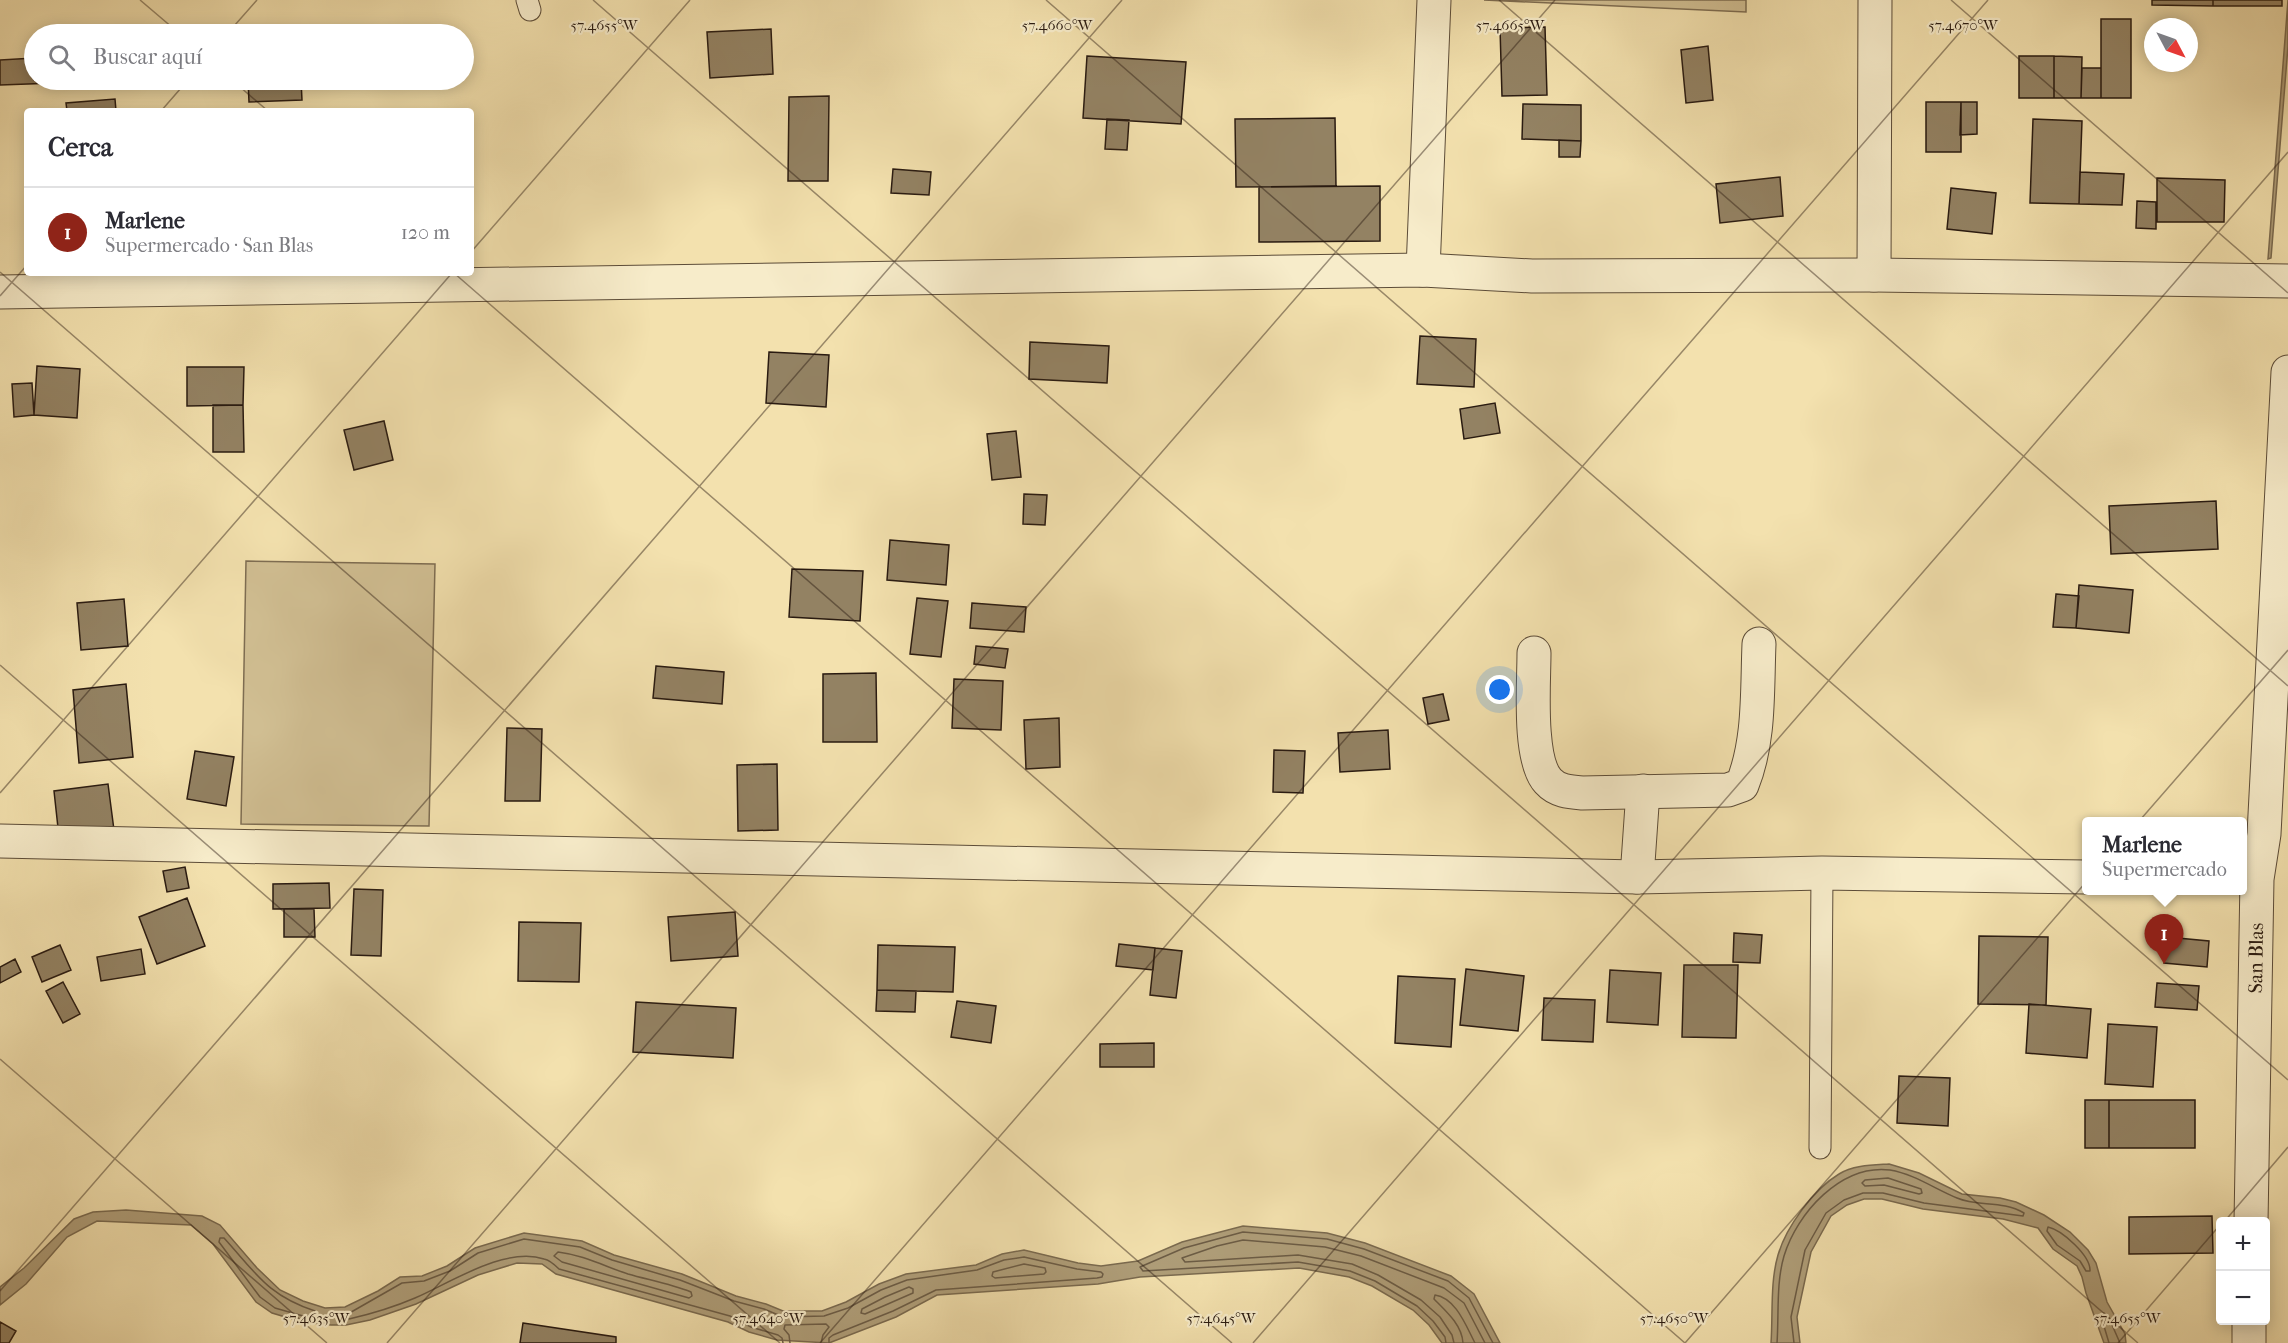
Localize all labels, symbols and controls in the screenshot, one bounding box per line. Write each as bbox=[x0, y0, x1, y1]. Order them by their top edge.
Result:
text: 57.4655°W bbox=[571, 16, 639, 34]
text: 57.4660°W bbox=[1022, 16, 1093, 34]
text: 57.4665°W bbox=[1476, 16, 1546, 34]
text: 57.4670°W bbox=[1928, 16, 1999, 34]
north arrow bbox=[2144, 18, 2198, 72]
search box bbox=[24, 24, 474, 90]
icon: search bbox=[45, 41, 78, 74]
text: Buscar aquí bbox=[93, 44, 202, 70]
text: Cerca bbox=[48, 132, 113, 163]
text: Marlene bbox=[105, 208, 185, 234]
text: 1 bbox=[64, 221, 71, 244]
text: 120 m bbox=[401, 221, 450, 244]
text: Supermercado · San Blas bbox=[105, 234, 313, 257]
your location bbox=[1485, 675, 1514, 704]
popup bbox=[2082, 817, 2247, 895]
text: Marlene bbox=[2102, 832, 2182, 858]
text: Supermercado bbox=[2102, 858, 2227, 881]
pin: 1 bbox=[2144, 914, 2184, 964]
street label: San Blas bbox=[2244, 922, 2268, 994]
map controls bbox=[2216, 1217, 2270, 1325]
button: + bbox=[2216, 1217, 2270, 1271]
button: − bbox=[2216, 1271, 2270, 1325]
text: 57.4635°W bbox=[283, 1309, 351, 1327]
text: 57.4640°W bbox=[733, 1309, 805, 1327]
text: 57.4645°W bbox=[1187, 1309, 1257, 1327]
text: 57.4650°W bbox=[1640, 1309, 1710, 1327]
text: 57.4655°W bbox=[2094, 1309, 2162, 1327]

